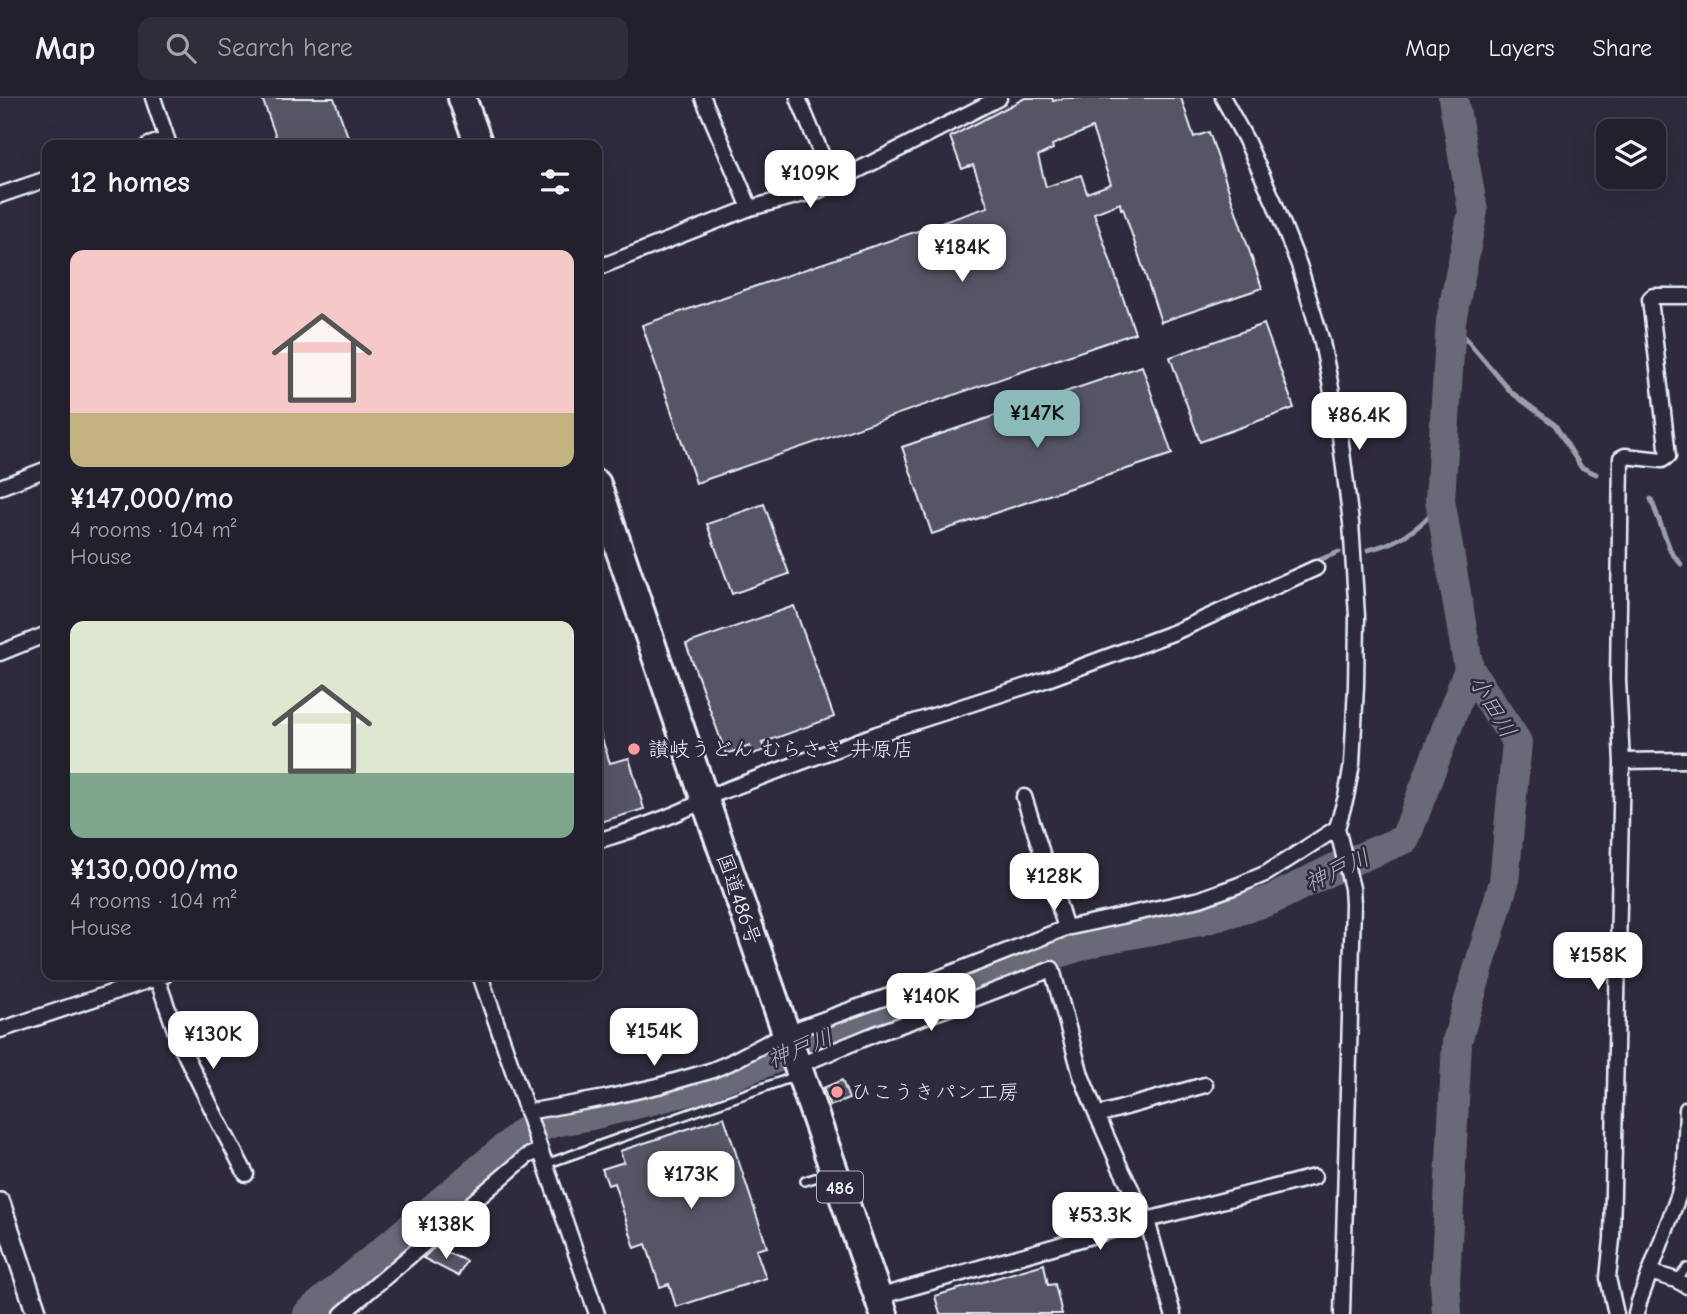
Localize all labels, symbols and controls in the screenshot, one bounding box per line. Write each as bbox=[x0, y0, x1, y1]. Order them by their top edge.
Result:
search box bbox=[138, 17, 628, 80]
text: Map bbox=[35, 29, 96, 67]
icon: search bbox=[162, 29, 200, 67]
text: Search here bbox=[218, 33, 353, 63]
text: Map bbox=[1405, 34, 1451, 62]
text: Layers bbox=[1489, 34, 1554, 62]
text: Share bbox=[1592, 34, 1652, 62]
map controls bbox=[1596, 119, 1666, 189]
button: layers bbox=[1596, 119, 1666, 189]
pin: ¥109K bbox=[761, 150, 859, 210]
text: ¥109K bbox=[781, 159, 839, 186]
icon: filters bbox=[536, 163, 574, 201]
text: 12 homes bbox=[70, 165, 190, 200]
pin: ¥184K bbox=[913, 225, 1011, 284]
text: ¥184K bbox=[934, 233, 990, 260]
icon: home bbox=[259, 295, 385, 421]
pin: ¥147K bbox=[988, 390, 1086, 450]
pin: ¥86.4K bbox=[1302, 392, 1416, 452]
text: ¥147K bbox=[1010, 399, 1064, 426]
text: ¥86.4K bbox=[1327, 401, 1391, 428]
text: ¥147,000/mo bbox=[70, 481, 234, 516]
text: 4 rooms · 104 m² bbox=[70, 516, 237, 543]
text: House bbox=[70, 543, 132, 570]
icon: home bbox=[259, 666, 385, 792]
water label: 小田川 bbox=[1463, 670, 1522, 743]
place label: 讃岐うどん むらさき 井原店 bbox=[648, 737, 914, 761]
marker: 讃岐うどん むらさき 井原店 bbox=[626, 741, 642, 757]
water label: 神戸川 bbox=[1300, 844, 1374, 897]
street label: 国道486号 bbox=[712, 850, 766, 948]
text: ¥130,000/mo bbox=[70, 852, 238, 887]
pin: ¥128K bbox=[1005, 854, 1103, 913]
text: ¥128K bbox=[1026, 862, 1082, 889]
text: 4 rooms · 104 m² bbox=[70, 887, 237, 914]
text: House bbox=[70, 914, 132, 941]
pin: ¥158K bbox=[1549, 932, 1647, 992]
text: ¥158K bbox=[1569, 941, 1627, 968]
pin: ¥140K bbox=[882, 974, 980, 1033]
text: ¥140K bbox=[902, 982, 960, 1009]
pin: ¥154K bbox=[605, 1009, 703, 1068]
pin: ¥130K bbox=[164, 1012, 262, 1071]
text: ¥154K bbox=[626, 1017, 682, 1044]
text: ¥130K bbox=[184, 1020, 242, 1047]
water label: 神戸川 bbox=[763, 1023, 837, 1073]
place label: ひこうきパン工房 bbox=[851, 1080, 1019, 1104]
marker: ひこうきパン工房 bbox=[829, 1084, 845, 1100]
pin: ¥173K bbox=[642, 1152, 740, 1211]
text: ¥173K bbox=[664, 1160, 719, 1187]
road number: 486 bbox=[817, 1172, 863, 1203]
pin: ¥53.3K bbox=[1043, 1192, 1157, 1252]
text: ¥53.3K bbox=[1068, 1201, 1132, 1228]
pin: ¥138K bbox=[397, 1202, 495, 1261]
text: ¥138K bbox=[418, 1210, 474, 1237]

